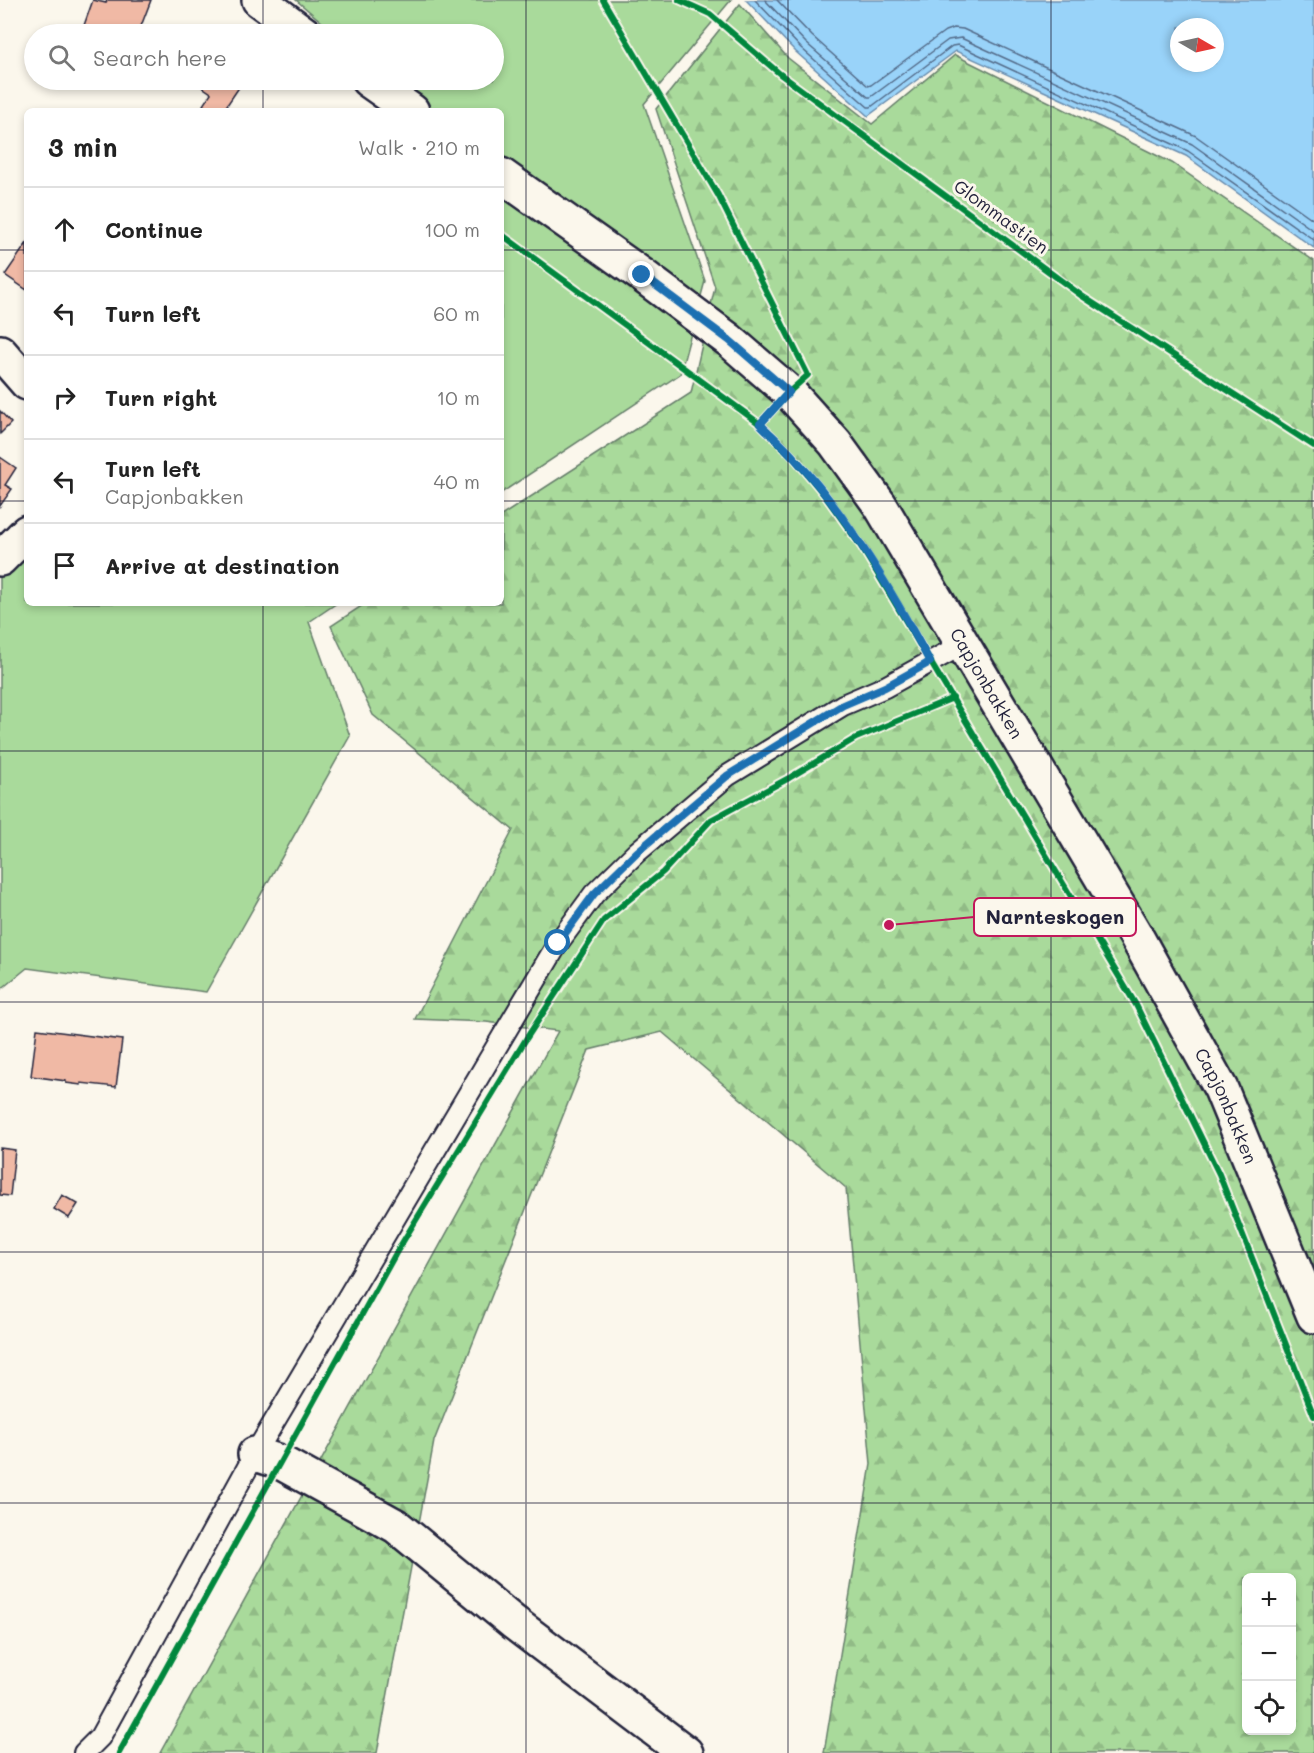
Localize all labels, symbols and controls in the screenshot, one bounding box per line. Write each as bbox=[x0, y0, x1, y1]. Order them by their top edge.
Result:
north arrow bbox=[1170, 18, 1224, 72]
search box bbox=[24, 24, 504, 90]
icon: search bbox=[45, 41, 78, 74]
text: Search here bbox=[93, 43, 227, 72]
text: 3 min bbox=[48, 130, 117, 164]
text: Walk · 210 m bbox=[358, 134, 480, 160]
street label: Glommastien bbox=[949, 174, 1054, 259]
icon: ahead bbox=[48, 213, 81, 246]
text: Continue bbox=[105, 215, 203, 244]
text: 100 m bbox=[424, 216, 480, 242]
route end bbox=[628, 261, 654, 287]
icon: left bbox=[48, 297, 81, 330]
text: Turn left bbox=[105, 299, 201, 328]
text: 60 m bbox=[433, 300, 480, 326]
icon: right bbox=[48, 381, 81, 414]
text: Turn right bbox=[105, 383, 217, 412]
text: 10 m bbox=[436, 384, 480, 410]
text: Turn left bbox=[105, 454, 201, 483]
icon: left bbox=[48, 465, 81, 498]
text: 40 m bbox=[434, 468, 480, 494]
text: Capjonbakken bbox=[105, 483, 244, 509]
icon: arrive bbox=[48, 549, 81, 582]
text: Arrive at destination bbox=[105, 551, 340, 580]
street label: Capjonbakken bbox=[945, 623, 1029, 743]
callout: Narnteskogen bbox=[974, 898, 1136, 936]
text: Narnteskogen bbox=[986, 903, 1124, 929]
route start bbox=[544, 929, 570, 955]
street label: Capjonbakken bbox=[1190, 1043, 1263, 1167]
map controls bbox=[1242, 1573, 1296, 1735]
button: + bbox=[1242, 1573, 1296, 1627]
button: − bbox=[1242, 1627, 1296, 1681]
button: locate bbox=[1242, 1681, 1296, 1735]

